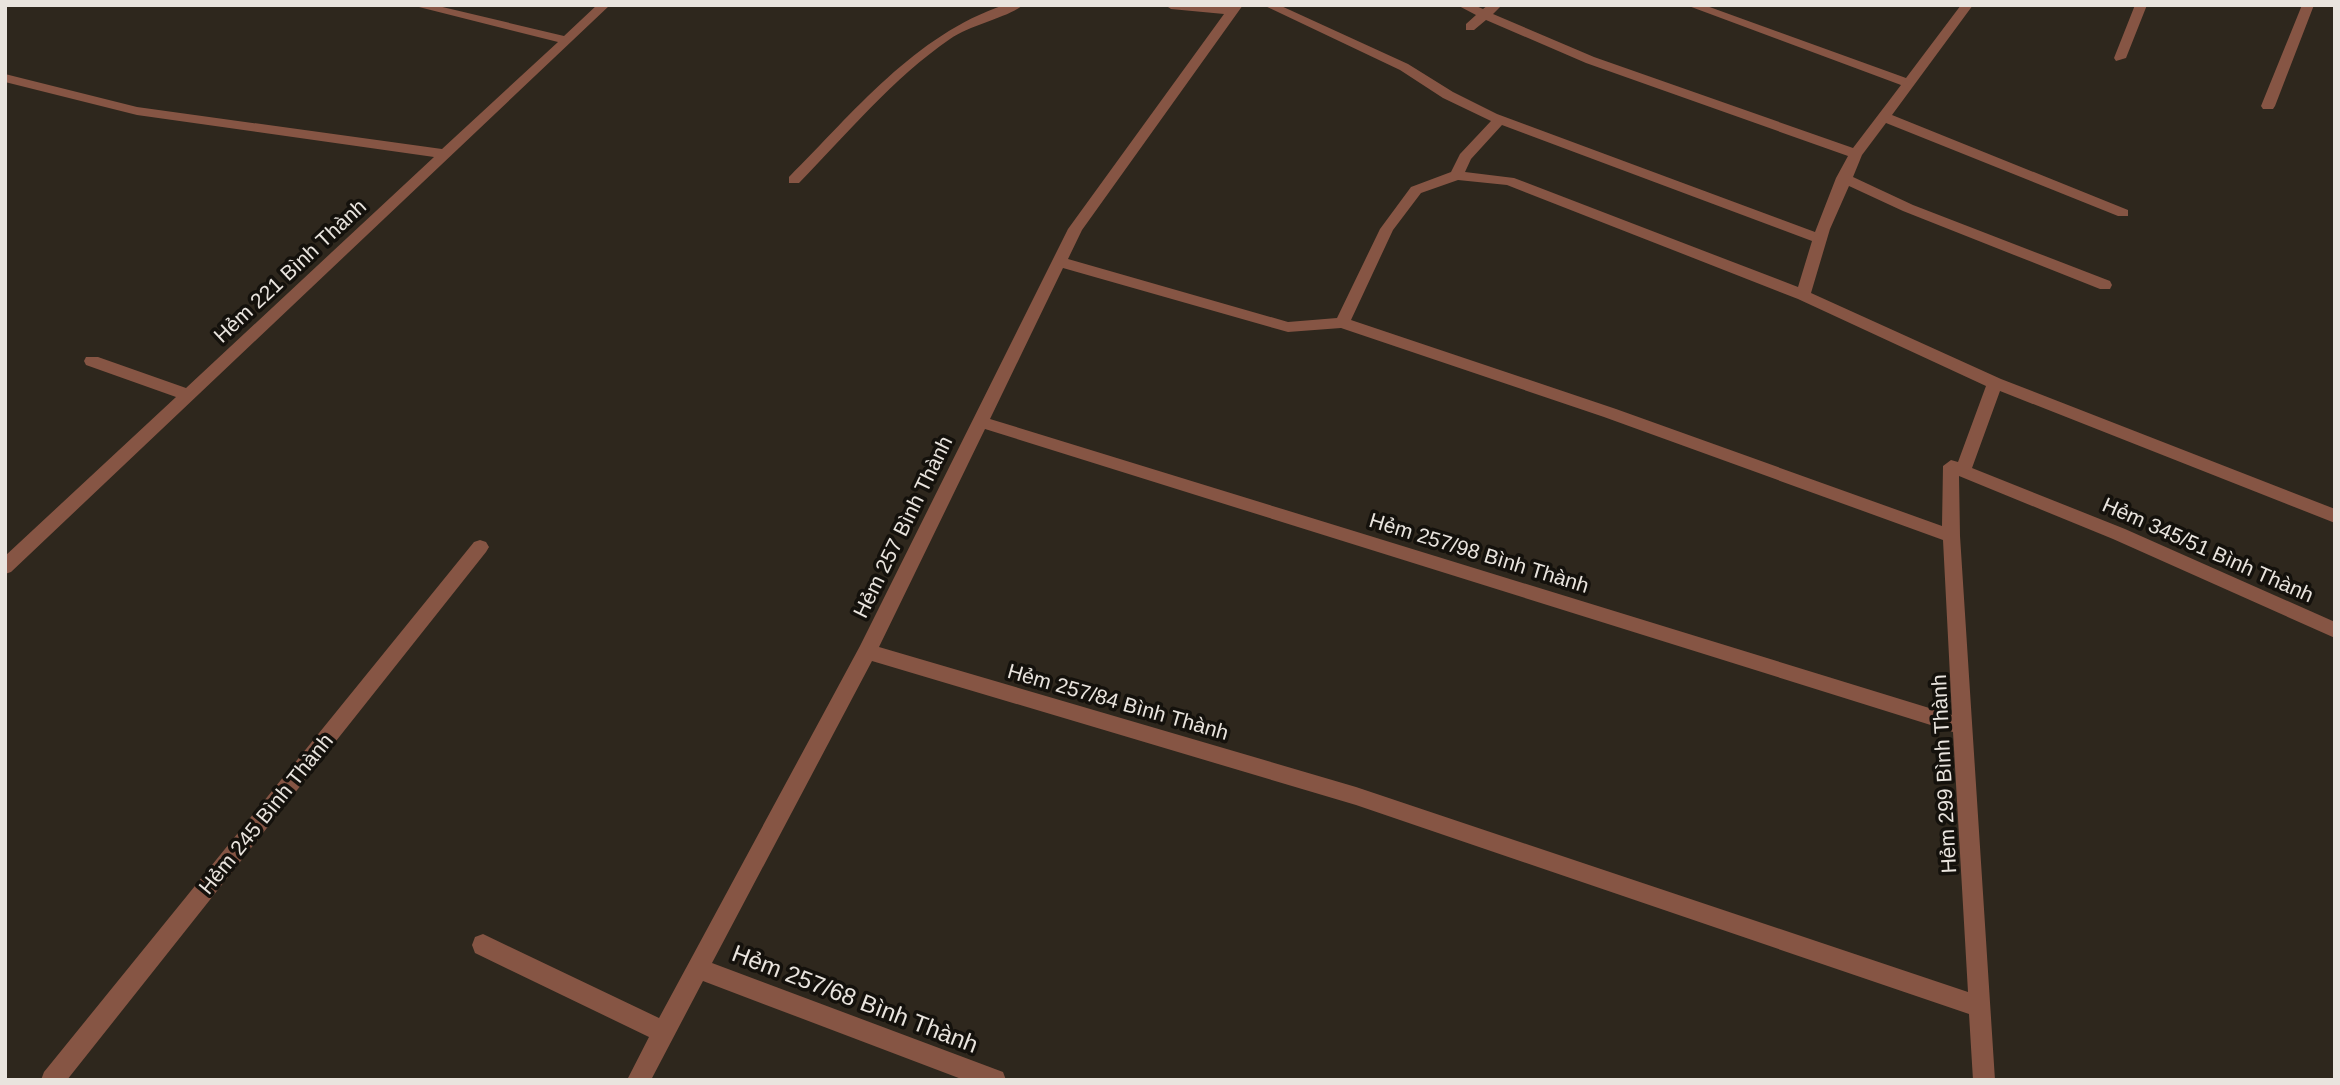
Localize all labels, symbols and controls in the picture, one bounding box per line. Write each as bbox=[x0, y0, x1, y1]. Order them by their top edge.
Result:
street label: Hẻm 221 Bình Thành bbox=[209, 194, 370, 347]
street label: Hẻm 257 Bình Thành bbox=[849, 432, 957, 621]
street label: Hẻm 345/51 Bình Thành bbox=[2099, 493, 2317, 607]
street label: Hẻm 257/98 Bình Thành bbox=[1367, 508, 1592, 597]
street label: Hẻm 257/84 Bình Thành bbox=[1005, 659, 1231, 744]
street label: Hẻm 299 Bình Thành bbox=[1927, 674, 1960, 874]
street label: Hẻm 245 Bình Thành bbox=[194, 729, 337, 898]
street label: Hẻm 257/68 Bình Thành bbox=[728, 939, 982, 1058]

